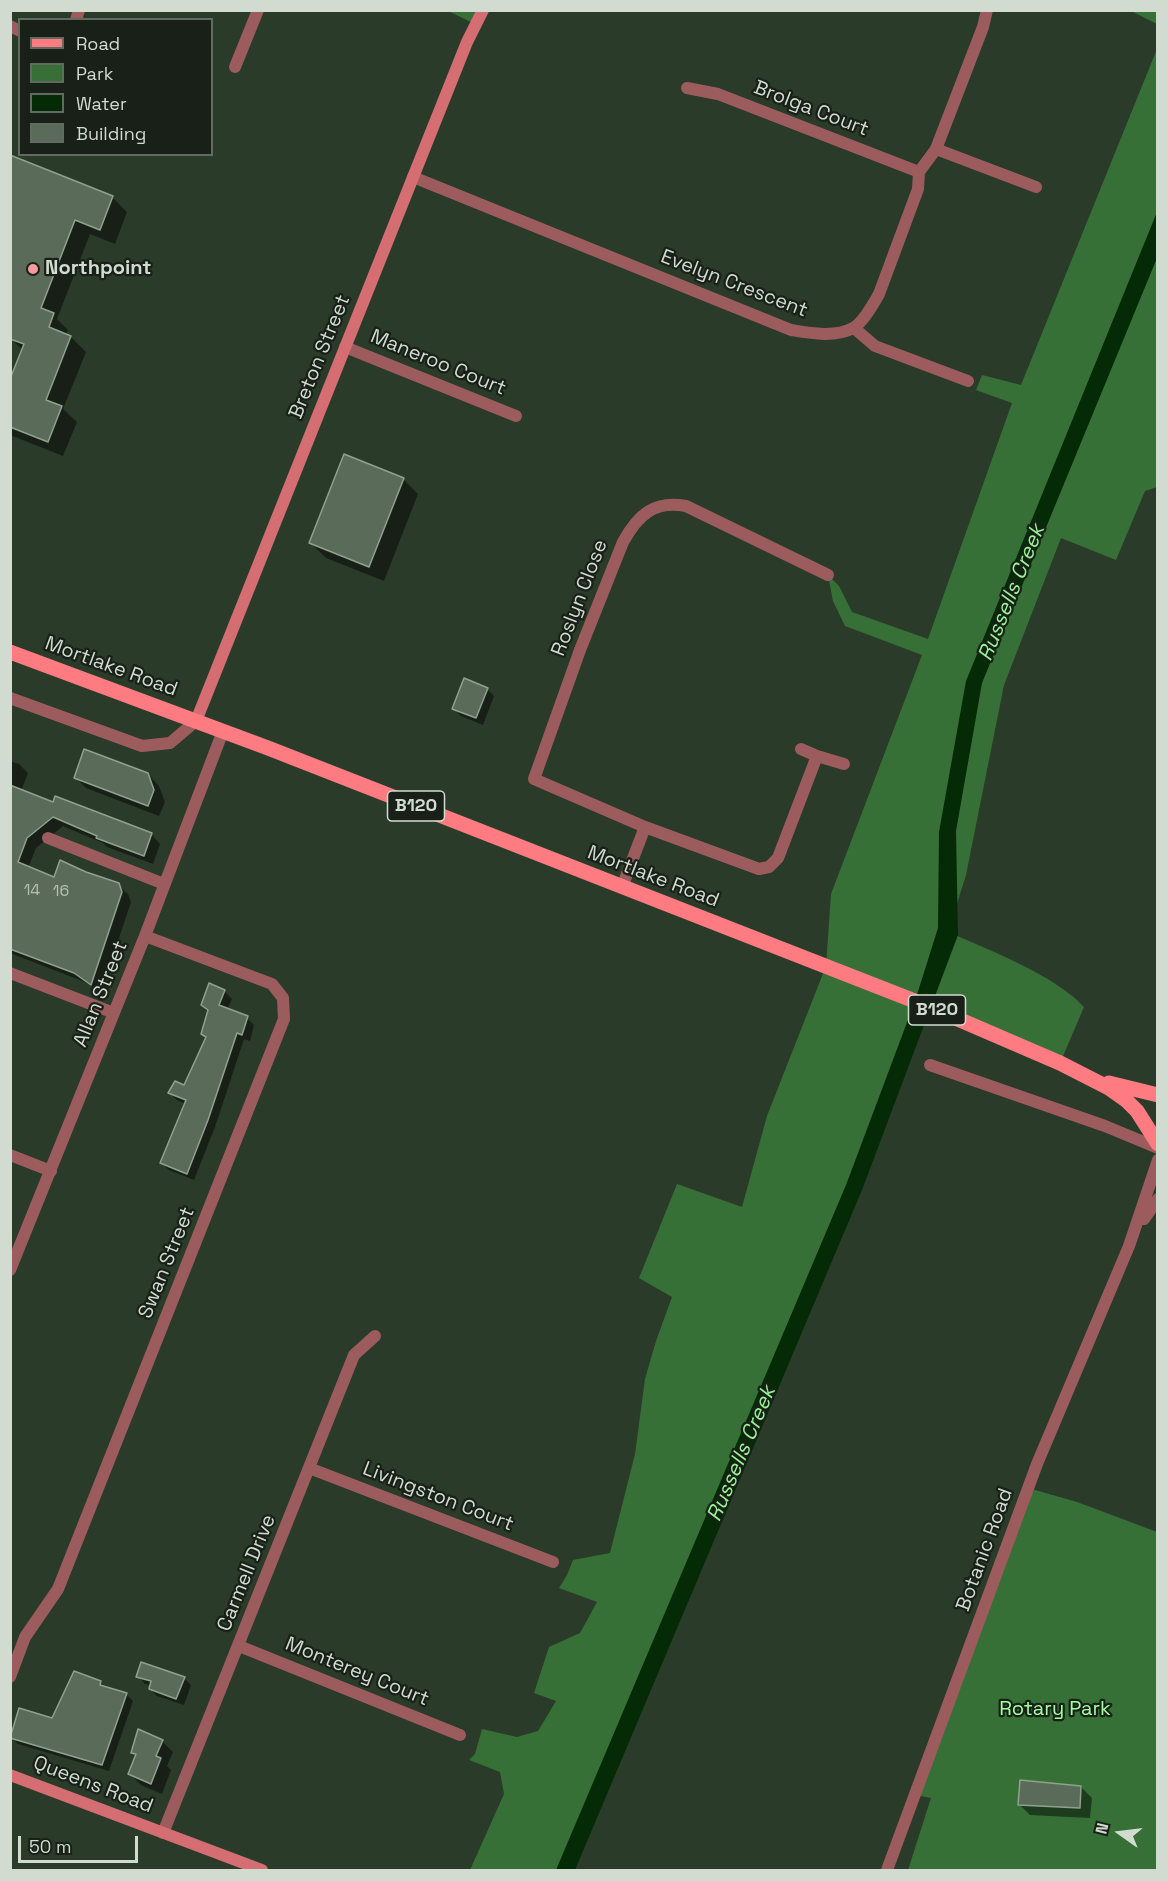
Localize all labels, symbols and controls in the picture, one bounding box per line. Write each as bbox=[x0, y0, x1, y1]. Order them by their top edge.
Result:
legend bbox=[18, 18, 213, 156]
text: Road bbox=[76, 32, 120, 55]
text: Park bbox=[76, 62, 113, 85]
street label: Brolga Court bbox=[750, 76, 872, 142]
text: Water bbox=[76, 92, 127, 115]
text: Building bbox=[76, 122, 146, 145]
street label: Evelyn Crescent bbox=[657, 245, 811, 323]
place label: Northpoint bbox=[45, 257, 151, 281]
marker: Northpoint bbox=[26, 262, 40, 276]
street label: Breton Street bbox=[284, 292, 356, 422]
street label: Maneroo Court bbox=[367, 325, 509, 401]
water label: Russells Creek bbox=[973, 521, 1051, 665]
street label: Roslyn Close bbox=[547, 536, 613, 660]
street label: Mortlake Road bbox=[42, 632, 180, 702]
road number: B120 bbox=[388, 791, 444, 821]
street label: Mortlake Road bbox=[584, 841, 722, 913]
house number: 14 bbox=[24, 881, 40, 901]
house number: 16 bbox=[53, 882, 69, 902]
street label: Allan Street bbox=[69, 937, 133, 1051]
road number: B120 bbox=[908, 995, 966, 1025]
street label: Swan Street bbox=[134, 1204, 200, 1322]
water label: Russells Creek bbox=[702, 1383, 782, 1525]
street label: Livingston Court bbox=[359, 1457, 517, 1537]
street label: Botanic Road bbox=[952, 1485, 1018, 1615]
street label: Carmell Drive bbox=[213, 1511, 281, 1635]
street label: Monterey Court bbox=[282, 1632, 432, 1712]
park label: Rotary Park bbox=[999, 1698, 1111, 1722]
street label: Queens Road bbox=[30, 1751, 156, 1819]
north arrow bbox=[1090, 1803, 1150, 1863]
text: N bbox=[1091, 1821, 1114, 1836]
scale bar bbox=[21, 1824, 141, 1862]
text: 50 m bbox=[29, 1835, 71, 1858]

